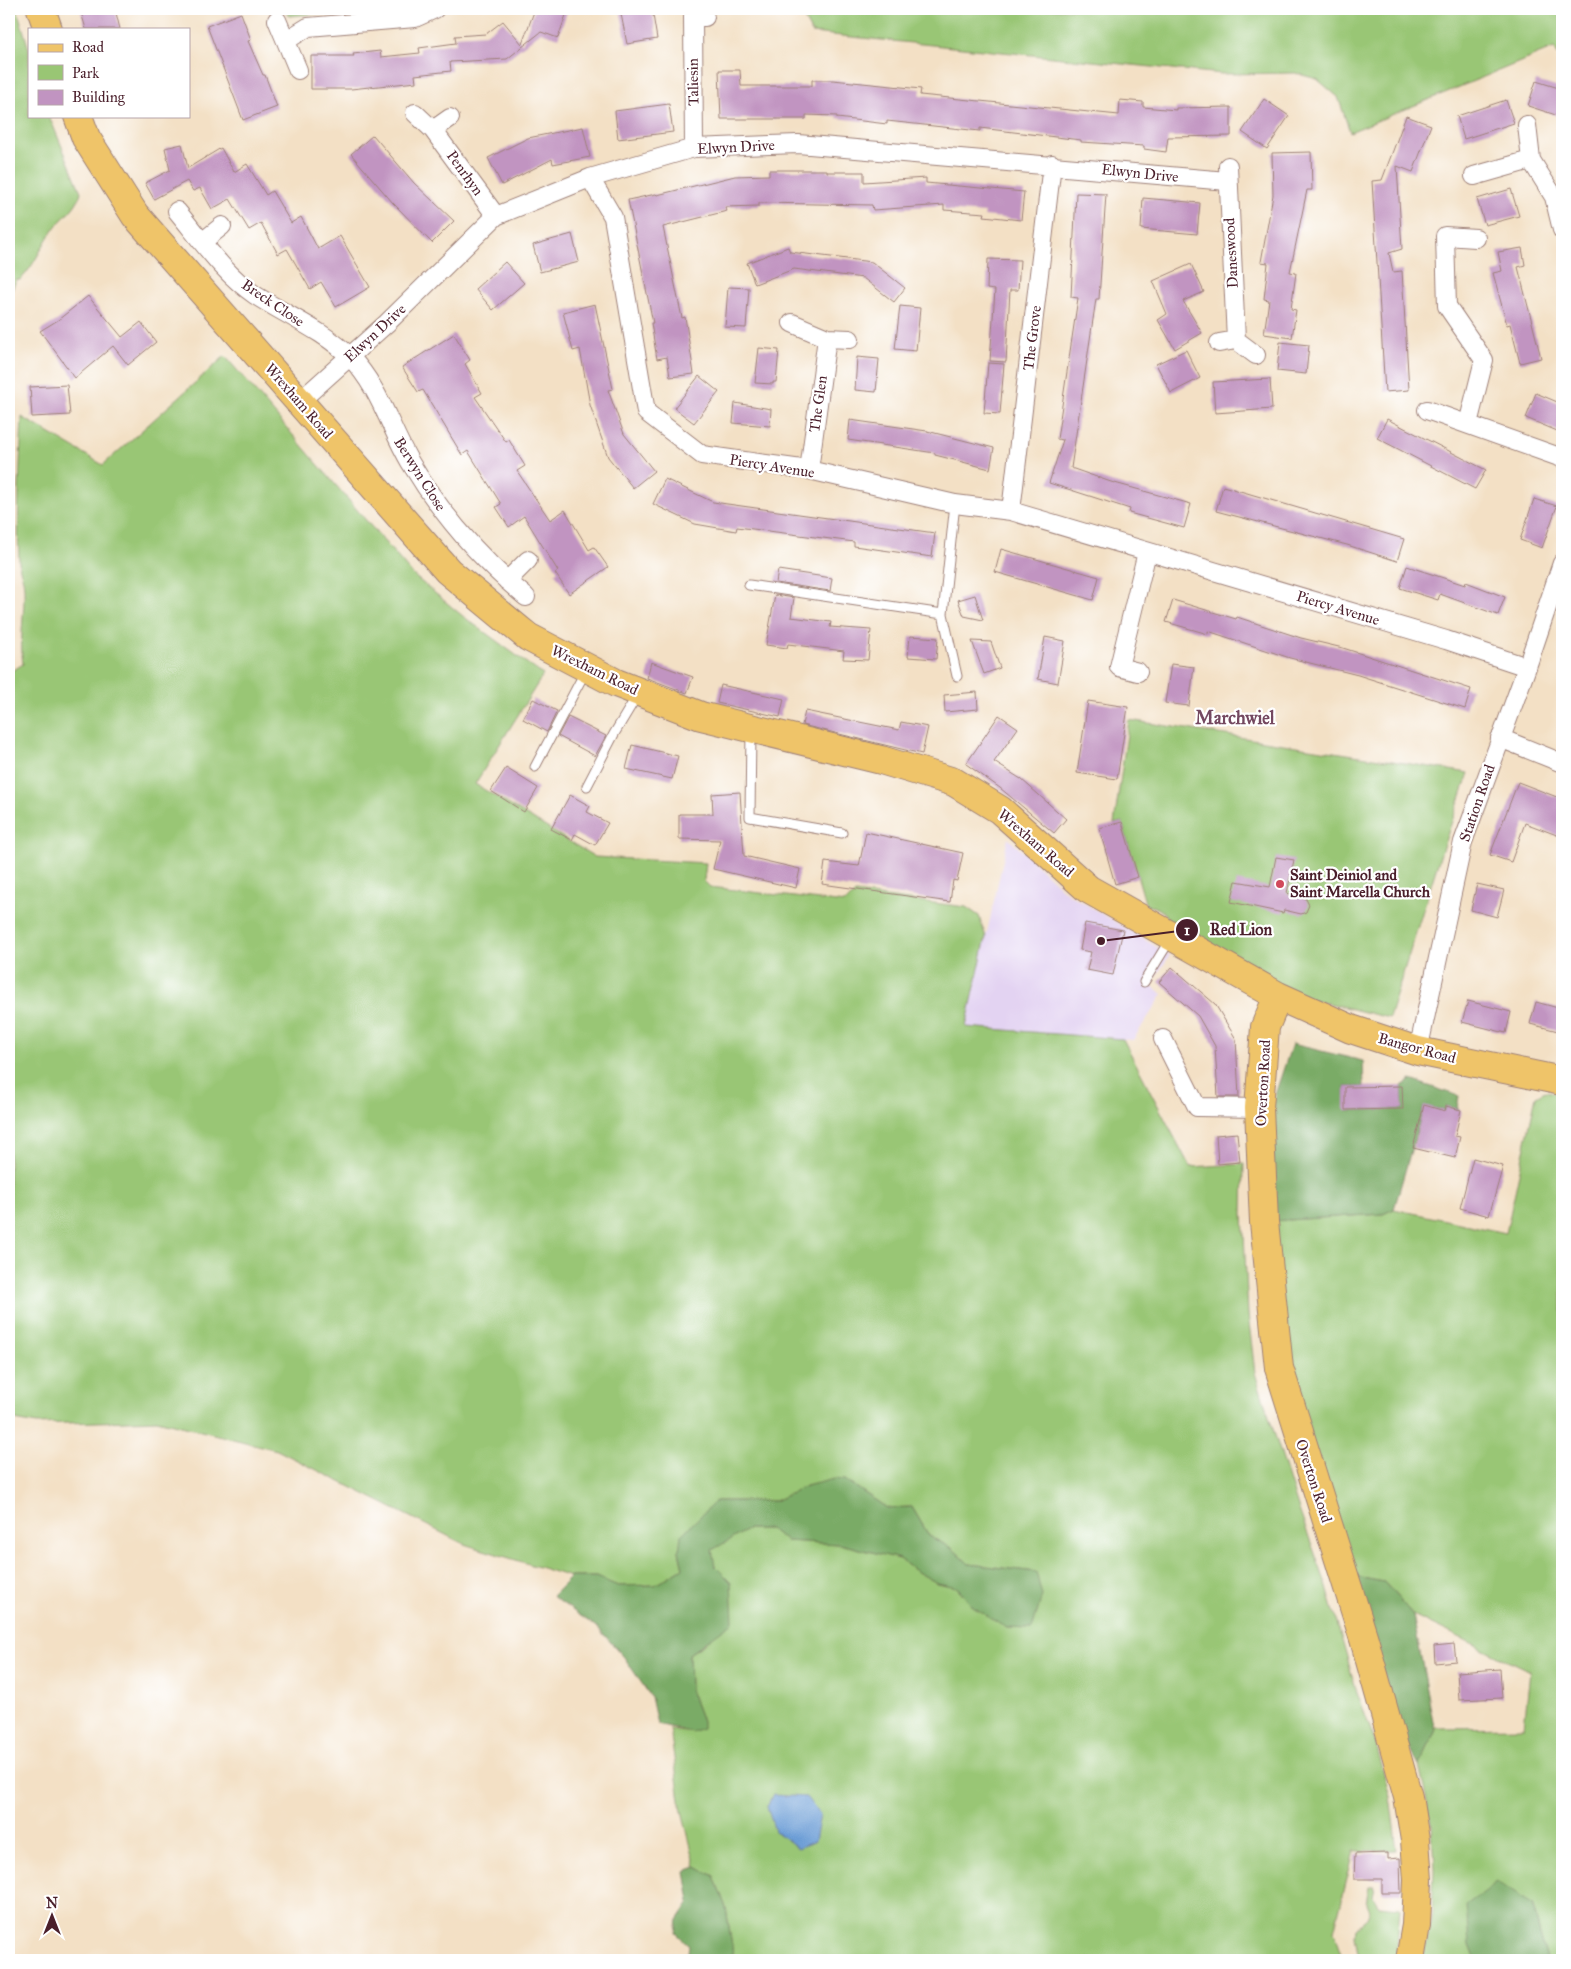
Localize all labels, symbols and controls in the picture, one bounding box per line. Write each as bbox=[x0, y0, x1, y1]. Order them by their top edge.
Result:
legend bbox=[28, 28, 190, 118]
text: Road bbox=[72, 38, 104, 56]
street label: Taliesin bbox=[684, 58, 702, 106]
text: Park bbox=[72, 64, 99, 82]
text: Building bbox=[72, 88, 126, 106]
street label: Elwyn Drive bbox=[697, 136, 775, 158]
street label: Penrhyn bbox=[443, 147, 487, 199]
street label: Elwyn Drive bbox=[1100, 160, 1180, 186]
street label: Daneswood bbox=[1220, 217, 1242, 289]
street label: Breck Close bbox=[238, 275, 308, 331]
street label: Elwyn Drive bbox=[341, 300, 409, 366]
street label: The Grove bbox=[1019, 304, 1045, 372]
street label: Wrexham Road bbox=[261, 359, 337, 443]
street label: The Glen bbox=[805, 374, 831, 434]
street label: Berwyn Close bbox=[390, 434, 450, 514]
street label: Piercy Avenue bbox=[728, 450, 816, 482]
street label: Piercy Avenue bbox=[1294, 587, 1382, 629]
street label: Wrexham Road bbox=[549, 641, 642, 699]
district label: Marchwiel bbox=[1195, 707, 1276, 729]
street label: Station Road bbox=[1455, 762, 1499, 844]
street label: Wrexham Road bbox=[994, 805, 1078, 881]
place label: Saint Deiniol and Saint Marcella Church bbox=[1290, 866, 1431, 901]
marker: Saint Deiniol and Saint Marcella Church bbox=[1274, 878, 1286, 890]
callout: Red Lion bbox=[1175, 914, 1282, 945]
text: Red Lion bbox=[1210, 920, 1272, 939]
text: 1 bbox=[1184, 921, 1190, 939]
street label: Bangor Road bbox=[1376, 1029, 1458, 1067]
street label: Overton Road bbox=[1252, 1039, 1274, 1127]
street label: Overton Road bbox=[1292, 1437, 1336, 1525]
north arrow bbox=[28, 1892, 78, 1942]
text: N bbox=[46, 1895, 58, 1912]

